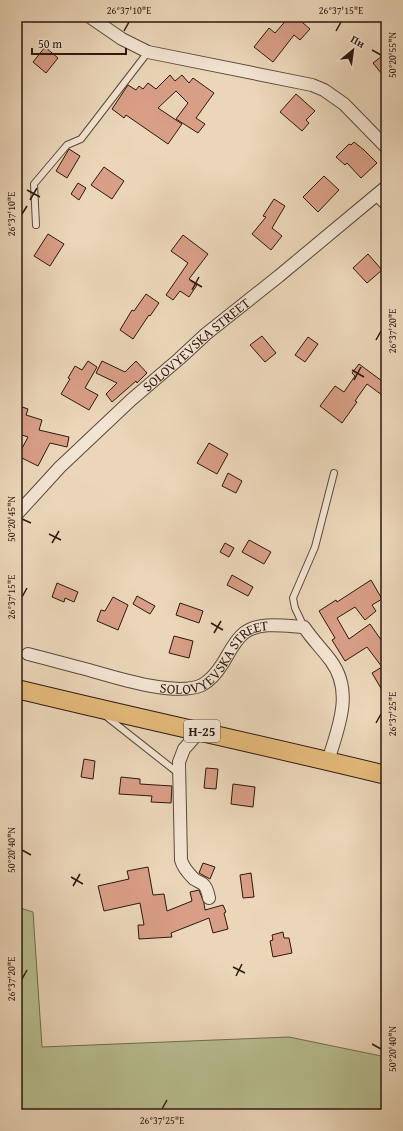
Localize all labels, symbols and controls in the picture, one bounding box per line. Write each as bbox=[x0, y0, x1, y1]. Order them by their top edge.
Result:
text: 26°37'10"E bbox=[107, 3, 151, 18]
text: 26°37'15"E bbox=[319, 3, 363, 18]
scale bar bbox=[32, 30, 126, 56]
north arrow bbox=[333, 30, 373, 70]
text: Пн bbox=[348, 31, 368, 52]
text: 50°20'55"N bbox=[385, 32, 400, 78]
text: 50 m bbox=[38, 35, 62, 52]
text: 26°37'10"E bbox=[4, 192, 19, 236]
street label: SOLOVYEVSKA STREET bbox=[138, 293, 254, 396]
text: 26°37'20"E bbox=[385, 309, 400, 353]
text: 50°20'45"N bbox=[4, 496, 19, 542]
text: 26°37'15"E bbox=[4, 575, 19, 619]
street label: SOLOVYEVSKA STREET bbox=[159, 615, 269, 699]
text: 26°37'25"E bbox=[385, 692, 400, 736]
road number: Н-25 bbox=[184, 720, 220, 742]
text: 50°20'40"N bbox=[4, 827, 19, 873]
text: 26°37'20"E bbox=[4, 957, 19, 1001]
text: 50°20'40"N bbox=[385, 1026, 400, 1072]
text: 26°37'25"E bbox=[140, 1113, 184, 1128]

